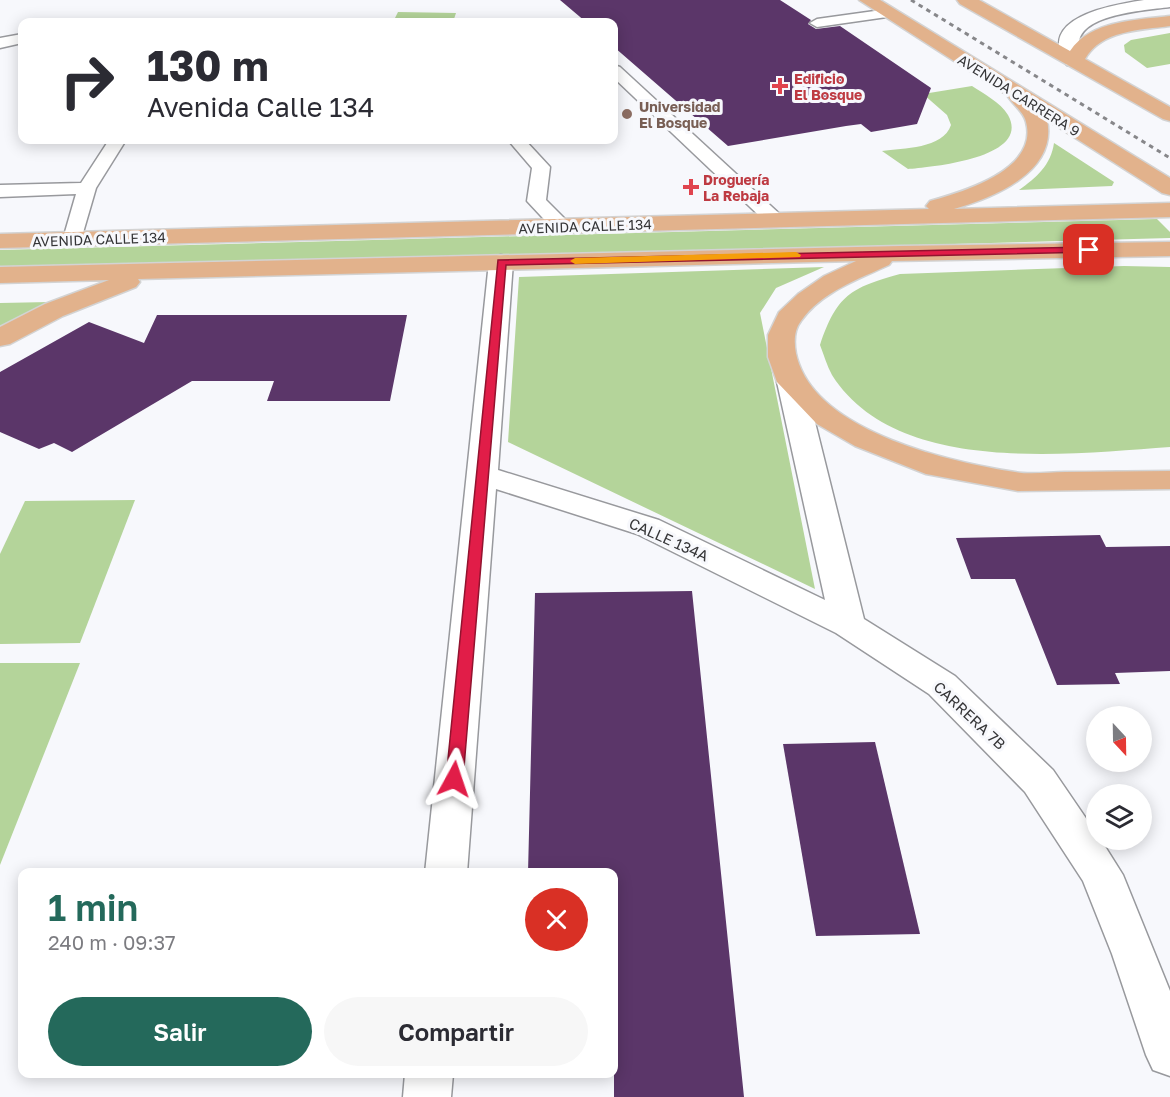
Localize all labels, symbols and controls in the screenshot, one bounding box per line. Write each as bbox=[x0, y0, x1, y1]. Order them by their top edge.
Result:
text: 130 m bbox=[147, 40, 269, 90]
icon: right bbox=[48, 42, 126, 120]
street label: AVENIDA CARRERA 9 bbox=[955, 51, 1083, 139]
place label: Edificio El Bosque bbox=[794, 70, 862, 103]
marker: Edificio El Bosque bbox=[771, 77, 789, 95]
text: Avenida Calle 134 bbox=[147, 91, 375, 123]
place label: Universidad El Bosque bbox=[639, 98, 720, 131]
marker: Universidad El Bosque bbox=[620, 107, 634, 121]
place label: Droguería La Rebaja bbox=[703, 171, 769, 204]
marker: Droguería La Rebaja bbox=[684, 180, 698, 194]
street label: AVENIDA CALLE 134 bbox=[518, 215, 652, 237]
pin bbox=[1063, 224, 1114, 275]
street label: AVENIDA CALLE 134 bbox=[32, 228, 166, 250]
icon: arrive bbox=[1072, 233, 1105, 266]
street label: CALLE 134A bbox=[626, 513, 712, 565]
street label: CARRERA 7B bbox=[930, 677, 1010, 753]
north arrow bbox=[1086, 706, 1152, 772]
map controls bbox=[1086, 706, 1152, 850]
position arrow bbox=[422, 747, 486, 811]
button: layers bbox=[1086, 784, 1152, 850]
text: 1 min bbox=[48, 886, 138, 929]
button: close bbox=[525, 888, 588, 951]
text: 240 m · 09:37 bbox=[48, 930, 176, 954]
button: Salir bbox=[48, 997, 312, 1066]
button: Compartir bbox=[324, 997, 588, 1066]

